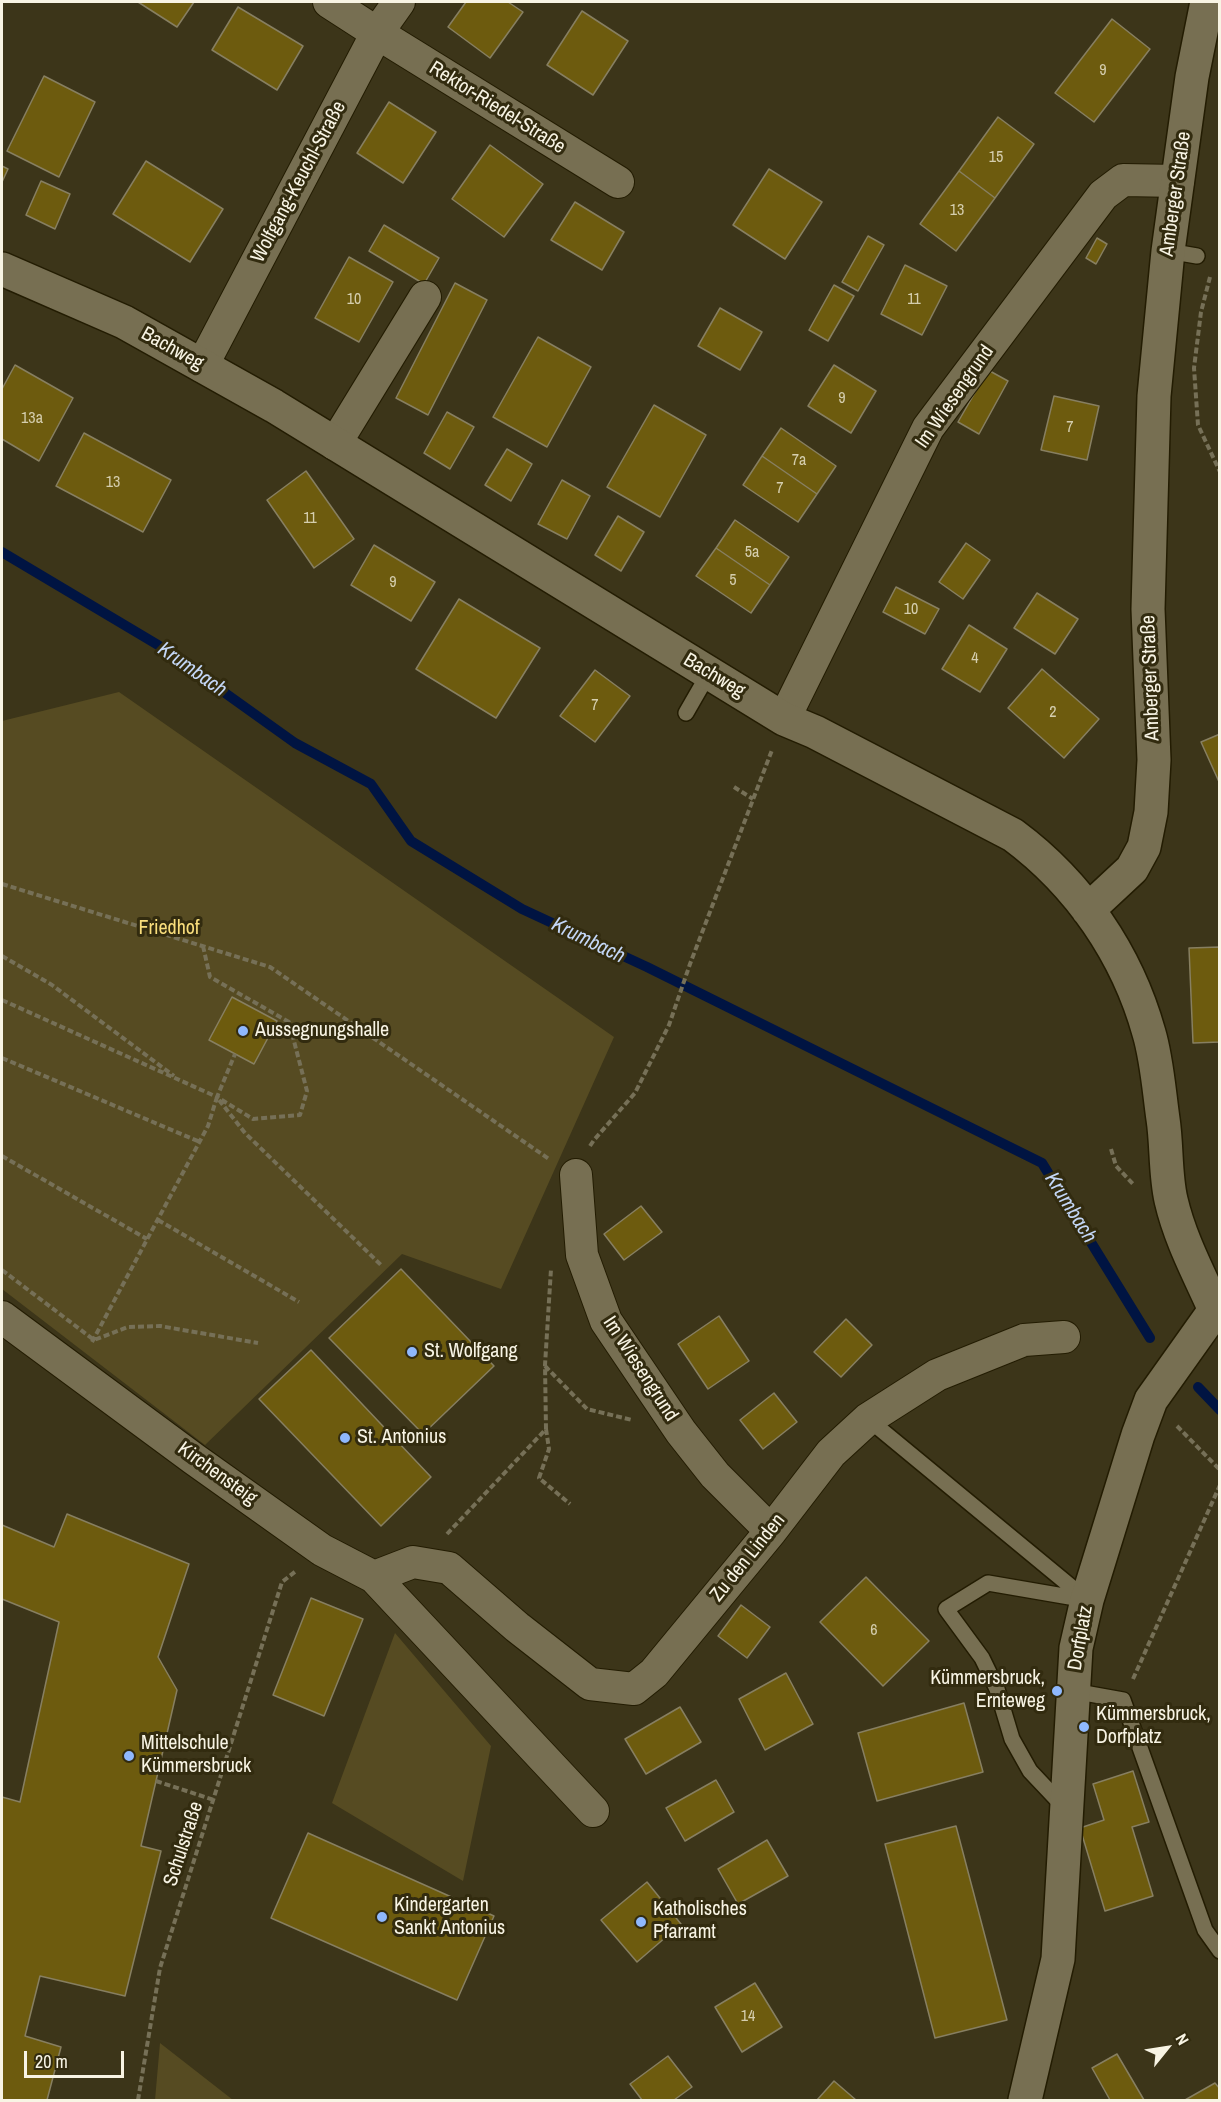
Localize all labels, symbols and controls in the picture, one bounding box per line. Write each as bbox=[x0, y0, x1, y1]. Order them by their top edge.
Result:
street label: Rektor-Riedel-Straße bbox=[425, 57, 569, 159]
house number: 9 bbox=[1099, 61, 1107, 81]
street label: Wolfgang-Keuchl-Straße bbox=[246, 97, 352, 267]
street label: Amberger Straße bbox=[1155, 130, 1197, 258]
house number: 15 bbox=[989, 148, 1003, 168]
house number: 13 bbox=[950, 201, 964, 221]
house number: 10 bbox=[347, 290, 361, 310]
house number: 11 bbox=[907, 290, 921, 310]
street label: Bachweg bbox=[137, 322, 207, 376]
street label: Im Wiesengrund bbox=[911, 341, 999, 453]
house number: 9 bbox=[838, 389, 846, 409]
house number: 13a bbox=[21, 409, 43, 429]
house number: 7 bbox=[1066, 418, 1074, 438]
house number: 7a bbox=[792, 451, 806, 471]
house number: 13 bbox=[106, 473, 120, 493]
house number: 7 bbox=[776, 479, 784, 499]
house number: 11 bbox=[303, 509, 317, 529]
house number: 5a bbox=[745, 543, 759, 563]
house number: 5 bbox=[729, 571, 737, 591]
house number: 9 bbox=[389, 573, 397, 593]
house number: 10 bbox=[904, 600, 918, 620]
street label: Amberger Straße bbox=[1137, 615, 1165, 741]
water label: Krumbach bbox=[153, 637, 231, 703]
street label: Bachweg bbox=[679, 648, 749, 704]
house number: 4 bbox=[971, 649, 979, 669]
house number: 7 bbox=[591, 696, 599, 716]
house number: 2 bbox=[1049, 703, 1057, 723]
water label: Krumbach bbox=[547, 912, 629, 970]
park label: Friedhof bbox=[138, 917, 200, 941]
place label: Aussegnungshalle bbox=[255, 1019, 389, 1043]
marker: Aussegnungshalle bbox=[236, 1024, 250, 1038]
water label: Krumbach bbox=[1039, 1168, 1101, 1248]
street label: Im Wiesengrund bbox=[597, 1312, 683, 1426]
place label: St. Wolfgang bbox=[424, 1340, 518, 1364]
marker: St. Wolfgang bbox=[405, 1345, 419, 1359]
place label: St. Antonius bbox=[357, 1426, 446, 1450]
marker: St. Antonius bbox=[338, 1431, 352, 1445]
street label: Kirchensteig bbox=[173, 1437, 261, 1511]
street label: Zu den Linden bbox=[705, 1509, 791, 1607]
street label: Dorfplatz bbox=[1063, 1604, 1099, 1672]
house number: 6 bbox=[870, 1621, 878, 1641]
place label: Kümmersbruck, Ernteweg bbox=[930, 1667, 1045, 1714]
marker: Kümmersbruck, Ernteweg bbox=[1050, 1684, 1064, 1698]
place label: Kümmersbruck, Dorfplatz bbox=[1096, 1703, 1211, 1750]
marker: Kümmersbruck, Dorfplatz bbox=[1077, 1720, 1091, 1734]
place label: Mittelschule Kümmersbruck bbox=[141, 1732, 251, 1779]
marker: Mittelschule Kümmersbruck bbox=[122, 1749, 136, 1763]
street label: Schulstraße bbox=[159, 1799, 209, 1889]
place label: Kindergarten Sankt Antonius bbox=[394, 1894, 505, 1941]
place label: Katholisches Pfarramt bbox=[653, 1898, 747, 1945]
marker: Kindergarten Sankt Antonius bbox=[375, 1910, 389, 1924]
marker: Katholisches Pfarramt bbox=[634, 1915, 648, 1929]
house number: 14 bbox=[741, 2007, 755, 2027]
north arrow bbox=[1137, 2018, 1197, 2078]
text: N bbox=[1171, 2029, 1194, 2049]
scale bar bbox=[27, 2039, 128, 2077]
text: 20 m bbox=[35, 2049, 68, 2074]

